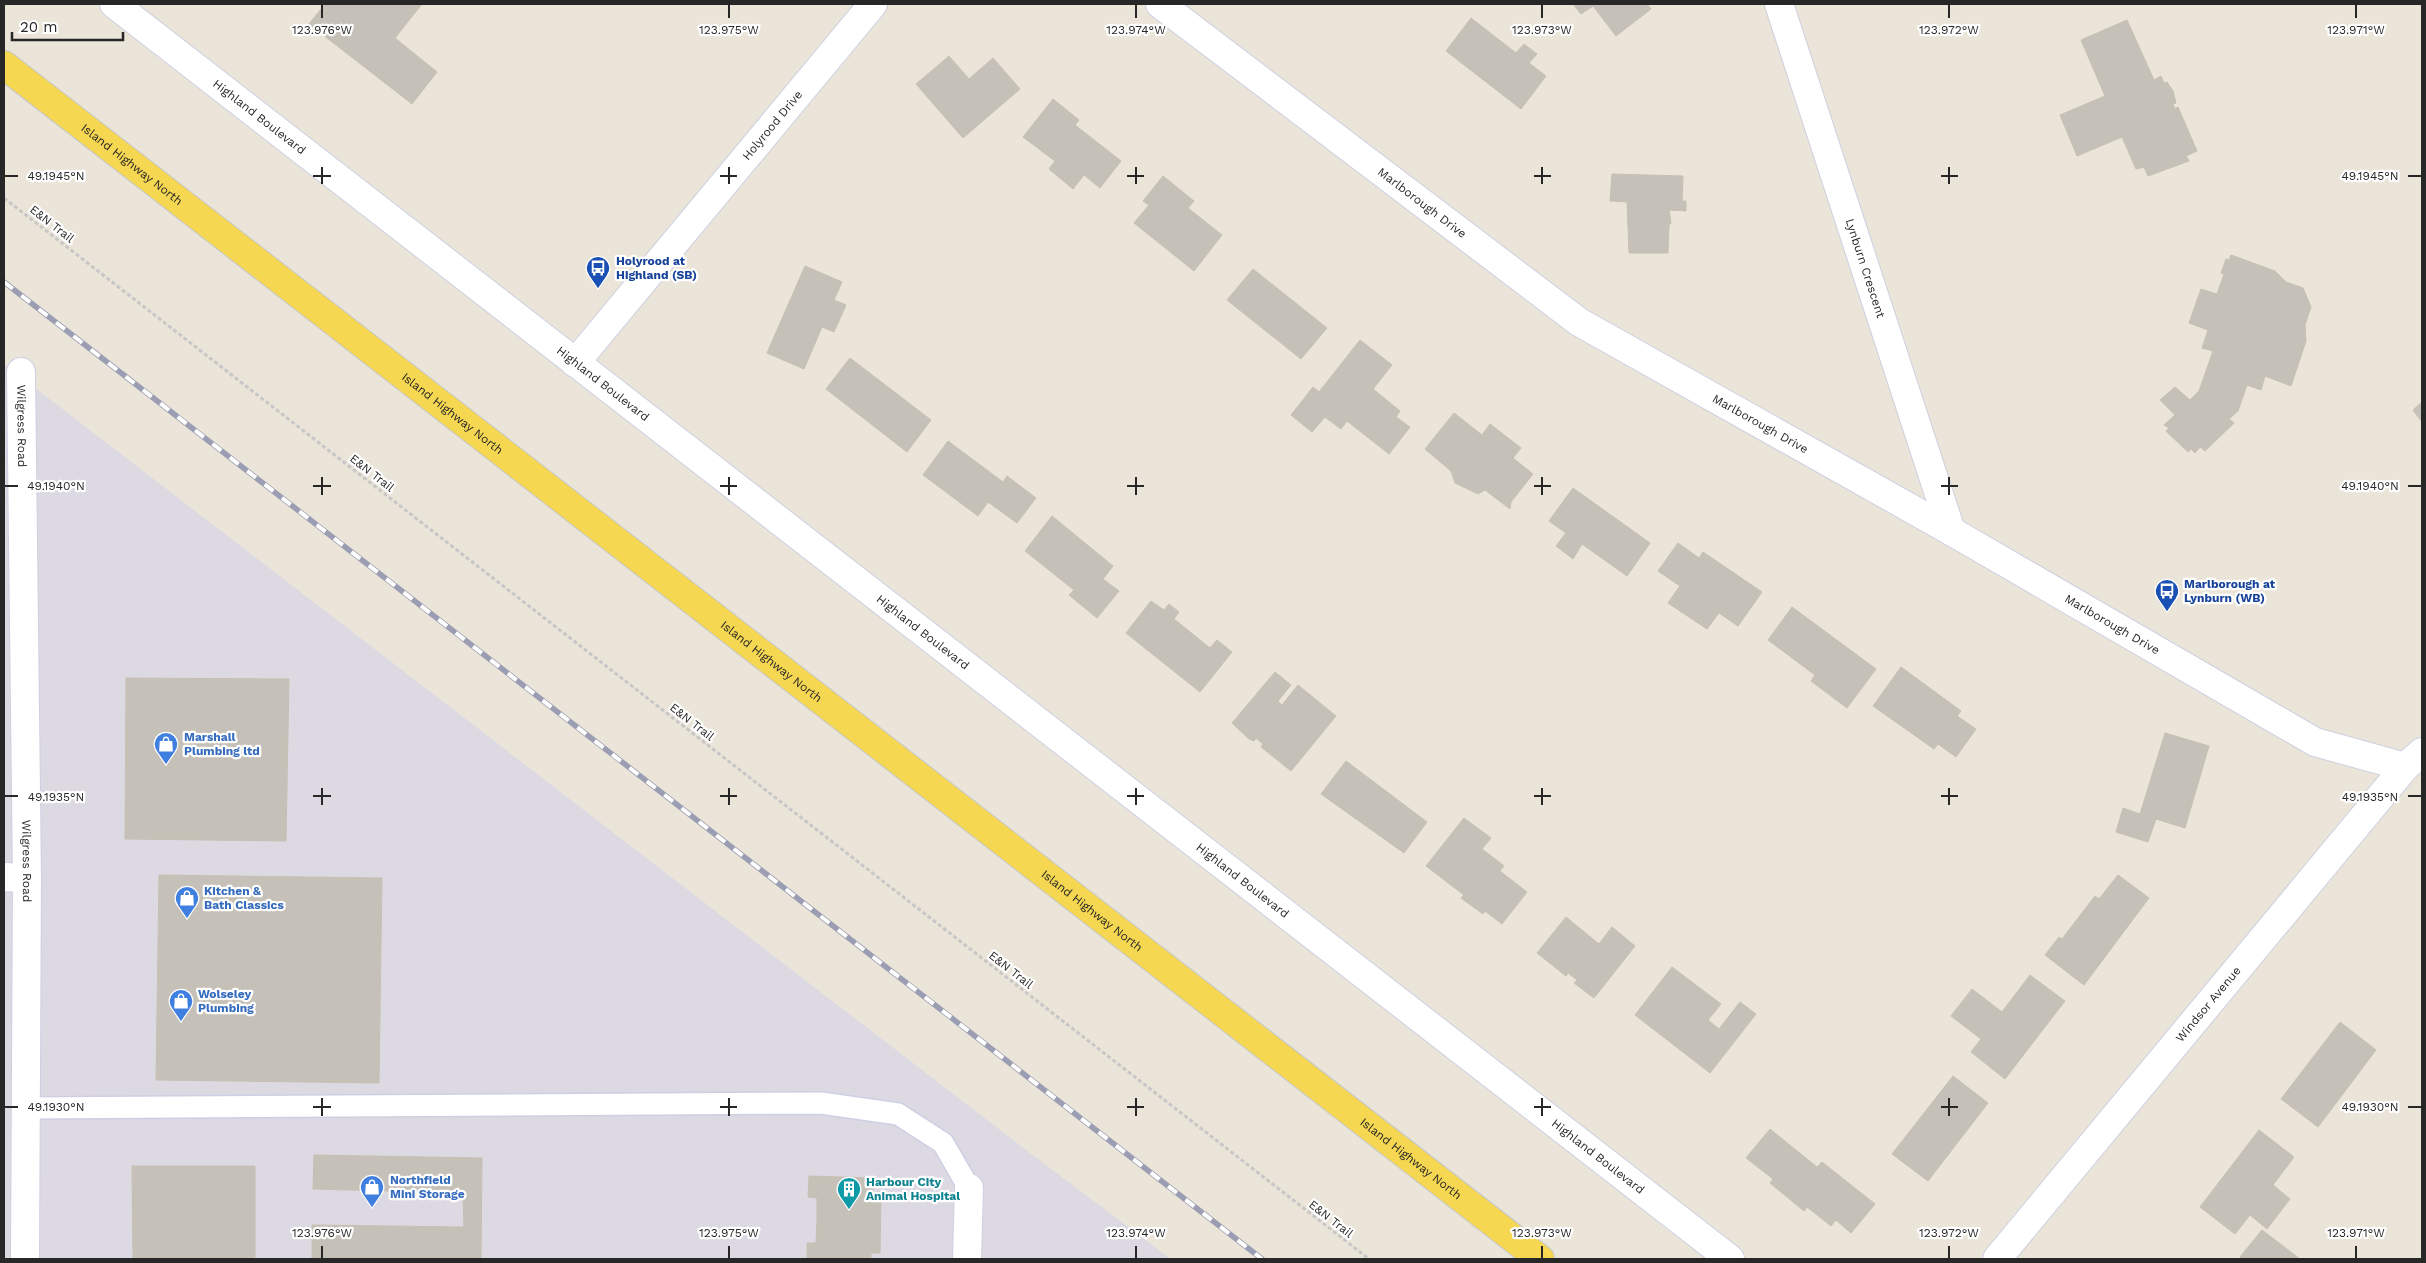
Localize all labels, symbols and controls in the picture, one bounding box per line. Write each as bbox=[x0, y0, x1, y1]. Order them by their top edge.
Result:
scale bar bbox=[12, 10, 124, 42]
text: 20 m bbox=[20, 18, 58, 36]
text: 123.976°W bbox=[292, 23, 352, 37]
text: 123.975°W bbox=[699, 23, 759, 37]
text: 123.974°W bbox=[1106, 23, 1166, 37]
text: 123.973°W bbox=[1512, 23, 1572, 37]
text: 123.972°W bbox=[1919, 23, 1979, 37]
text: 123.971°W bbox=[2327, 23, 2385, 37]
street label: Highland Boulevard bbox=[210, 77, 308, 157]
street label: Holyrood Drive bbox=[739, 88, 805, 163]
street label: Island Highway North bbox=[79, 121, 185, 208]
street label: Marlborough Drive bbox=[1375, 165, 1469, 241]
text: 49.1945°N bbox=[27, 169, 85, 183]
text: 49.1945°N bbox=[2341, 169, 2399, 183]
street label: E&N Trail bbox=[27, 202, 77, 246]
street label: Lynburn Crescent bbox=[1843, 217, 1888, 320]
place label: Holyrood at Highland (SB) bbox=[616, 254, 697, 282]
bus stop icon: Holyrood at Highland (SB) bbox=[585, 255, 611, 289]
street label: Highland Boulevard bbox=[554, 343, 652, 424]
street label: Island Highway North bbox=[399, 370, 506, 457]
street label: Wilgress Road bbox=[14, 385, 29, 467]
street label: Marlborough Drive bbox=[1710, 391, 1811, 456]
street label: E&N Trail bbox=[347, 451, 397, 495]
text: 49.1940°N bbox=[27, 479, 85, 493]
text: 49.1940°N bbox=[2341, 479, 2399, 493]
place label: Marlborough at Lynburn (WB) bbox=[2184, 577, 2276, 605]
bus stop icon: Marlborough at Lynburn (WB) bbox=[2154, 578, 2180, 612]
street label: Marlborough Drive bbox=[2062, 591, 2162, 657]
street label: Highland Boulevard bbox=[874, 592, 972, 672]
street label: Island Highway North bbox=[718, 618, 825, 705]
street label: E&N Trail bbox=[667, 700, 717, 744]
place label: Marshall Plumbing ltd bbox=[184, 730, 260, 758]
shop icon: Marshall Plumbing ltd bbox=[153, 731, 179, 765]
text: 49.1935°N bbox=[28, 790, 84, 804]
text: 49.1935°N bbox=[2342, 790, 2398, 804]
street label: Wilgress Road bbox=[19, 820, 34, 902]
street label: Highland Boulevard bbox=[1194, 840, 1292, 921]
street label: Island Highway North bbox=[1039, 867, 1145, 954]
place label: Kitchen & Bath Classics bbox=[204, 884, 284, 912]
shop icon: Kitchen & Bath Classics bbox=[174, 885, 200, 919]
street label: E&N Trail bbox=[986, 948, 1036, 992]
street label: Windsor Avenue bbox=[2173, 964, 2244, 1045]
place label: Wolseley Plumbing bbox=[198, 987, 254, 1015]
shop icon: Wolseley Plumbing bbox=[168, 988, 194, 1022]
text: 49.1930°N bbox=[28, 1100, 84, 1114]
text: 49.1930°N bbox=[2342, 1100, 2398, 1114]
street label: Island Highway North bbox=[1358, 1115, 1464, 1202]
street label: Highland Boulevard bbox=[1549, 1116, 1647, 1197]
place label: Northfield Mini Storage bbox=[390, 1173, 465, 1201]
shop icon: Northfield Mini Storage bbox=[359, 1174, 385, 1208]
place label: Harbour City Animal Hospital bbox=[866, 1175, 960, 1203]
building icon: Harbour City Animal Hospital bbox=[836, 1176, 862, 1210]
street label: E&N Trail bbox=[1306, 1197, 1356, 1241]
text: 123.976°W bbox=[292, 1226, 352, 1240]
text: 123.975°W bbox=[699, 1226, 759, 1240]
text: 123.974°W bbox=[1106, 1226, 1166, 1240]
text: 123.973°W bbox=[1512, 1226, 1572, 1240]
text: 123.972°W bbox=[1919, 1226, 1979, 1240]
text: 123.971°W bbox=[2327, 1226, 2385, 1240]

